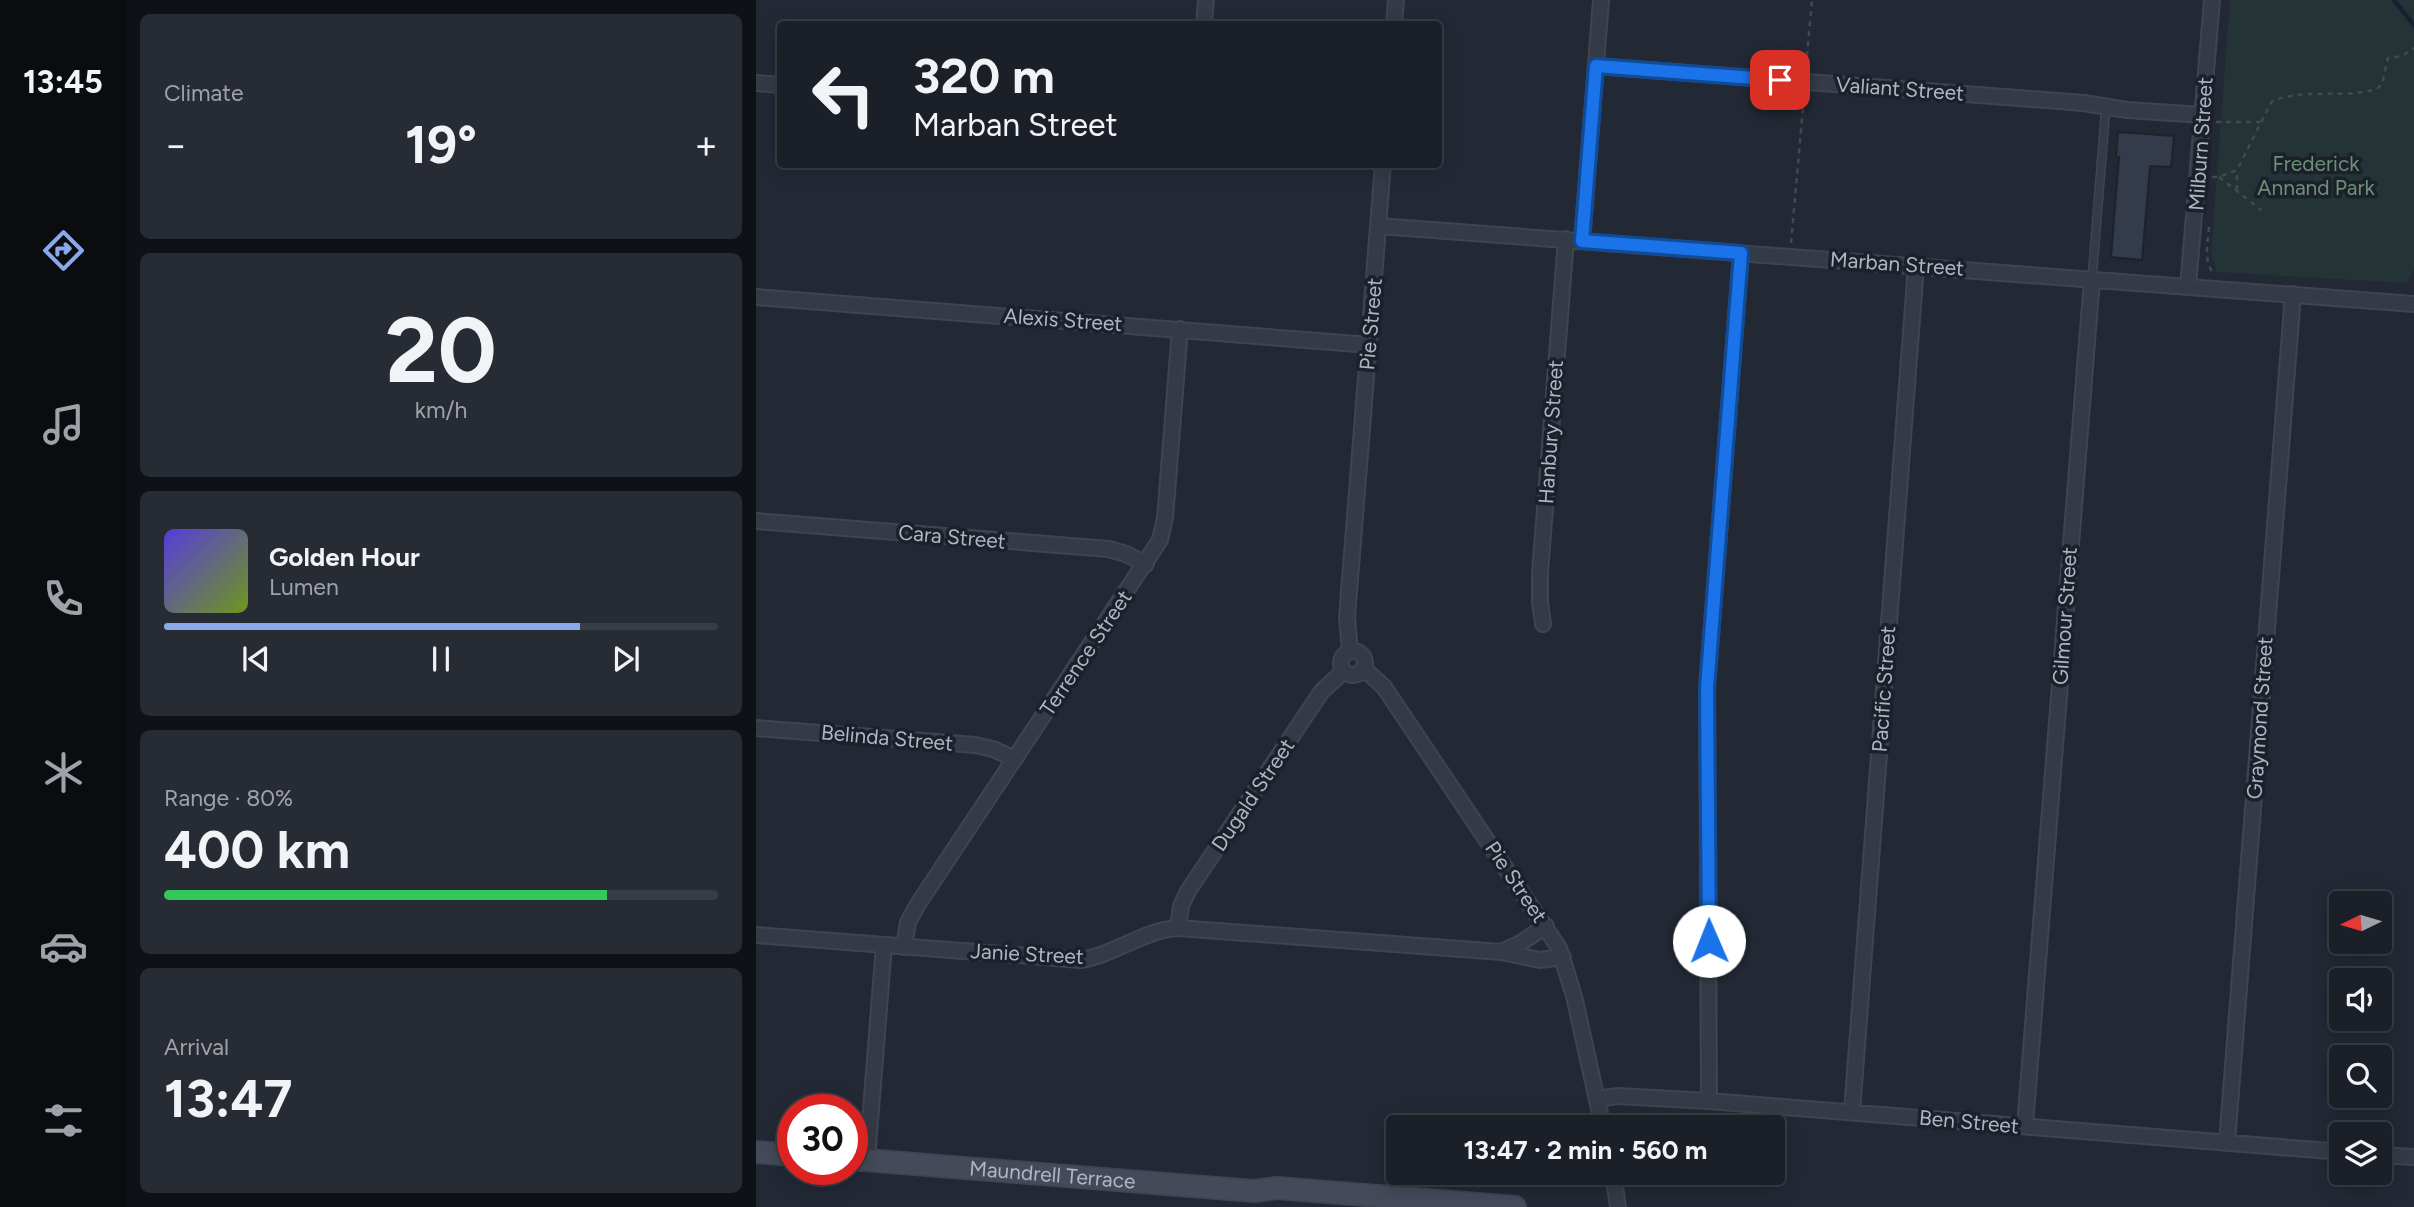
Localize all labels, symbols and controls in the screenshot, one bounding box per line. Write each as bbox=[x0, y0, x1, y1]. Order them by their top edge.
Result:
text: 320 m bbox=[913, 46, 1055, 105]
icon: left bbox=[798, 49, 889, 140]
pin bbox=[1750, 50, 1810, 110]
icon: arrive bbox=[1761, 61, 1799, 99]
text: 13:45 bbox=[23, 63, 103, 101]
street label: Valiant Street bbox=[1835, 72, 1965, 105]
street label: Milburn Street bbox=[2183, 76, 2218, 212]
text: Climate bbox=[164, 79, 243, 107]
text: Marban Street bbox=[913, 106, 1118, 144]
text: 19° bbox=[405, 114, 477, 176]
text: − bbox=[164, 122, 188, 168]
text: + bbox=[694, 122, 718, 168]
park label: Frederick Annand Park bbox=[2257, 151, 2376, 200]
icon: directions bbox=[39, 226, 88, 275]
street label: Marban Street bbox=[1829, 246, 1965, 281]
street label: Pie Street bbox=[1354, 277, 1387, 371]
text: 20 bbox=[385, 296, 497, 405]
street label: Alexis Street bbox=[1003, 303, 1123, 336]
street label: Hanbury Street bbox=[1533, 359, 1568, 505]
text: km/h bbox=[415, 396, 467, 424]
icon: music bbox=[39, 400, 88, 449]
street label: Cara Street bbox=[897, 519, 1007, 554]
text: Golden Hour bbox=[269, 541, 420, 573]
street label: Gilmour Street bbox=[2047, 546, 2082, 686]
text: Lumen bbox=[269, 573, 339, 601]
icon: phone bbox=[39, 574, 88, 623]
street label: Terrence Street bbox=[1034, 585, 1137, 720]
street label: Pacific Street bbox=[1867, 625, 1900, 753]
street label: Graymond Street bbox=[2241, 636, 2278, 800]
icon: previous bbox=[237, 640, 275, 678]
icon: pause bbox=[422, 640, 460, 678]
icon: next bbox=[607, 640, 645, 678]
street label: Belinda Street bbox=[820, 719, 954, 756]
street label: Dugald Street bbox=[1206, 734, 1299, 856]
icon: climate bbox=[39, 748, 88, 797]
text: Range · 80% bbox=[164, 784, 293, 812]
text: 400 km bbox=[164, 819, 350, 881]
street label: Pie Street bbox=[1480, 836, 1553, 927]
north arrow bbox=[2329, 891, 2392, 954]
map controls bbox=[2329, 891, 2392, 1185]
position arrow bbox=[1672, 904, 1746, 978]
icon: car bbox=[39, 922, 88, 971]
street label: Janie Street bbox=[970, 938, 1084, 969]
button: sound bbox=[2329, 968, 2392, 1031]
text: Arrival bbox=[164, 1033, 229, 1061]
button: search bbox=[2329, 1045, 2392, 1108]
text: 13:47 bbox=[164, 1068, 292, 1130]
speed limit sign: 30 bbox=[777, 1094, 868, 1185]
icon: filters bbox=[39, 1096, 88, 1145]
street label: Ben Street bbox=[1918, 1105, 2020, 1138]
button: layers bbox=[2329, 1122, 2392, 1185]
text: 13:47 · 2 min · 560 m bbox=[1464, 1134, 1707, 1166]
street label: Maundrell Terrace bbox=[968, 1155, 1137, 1194]

